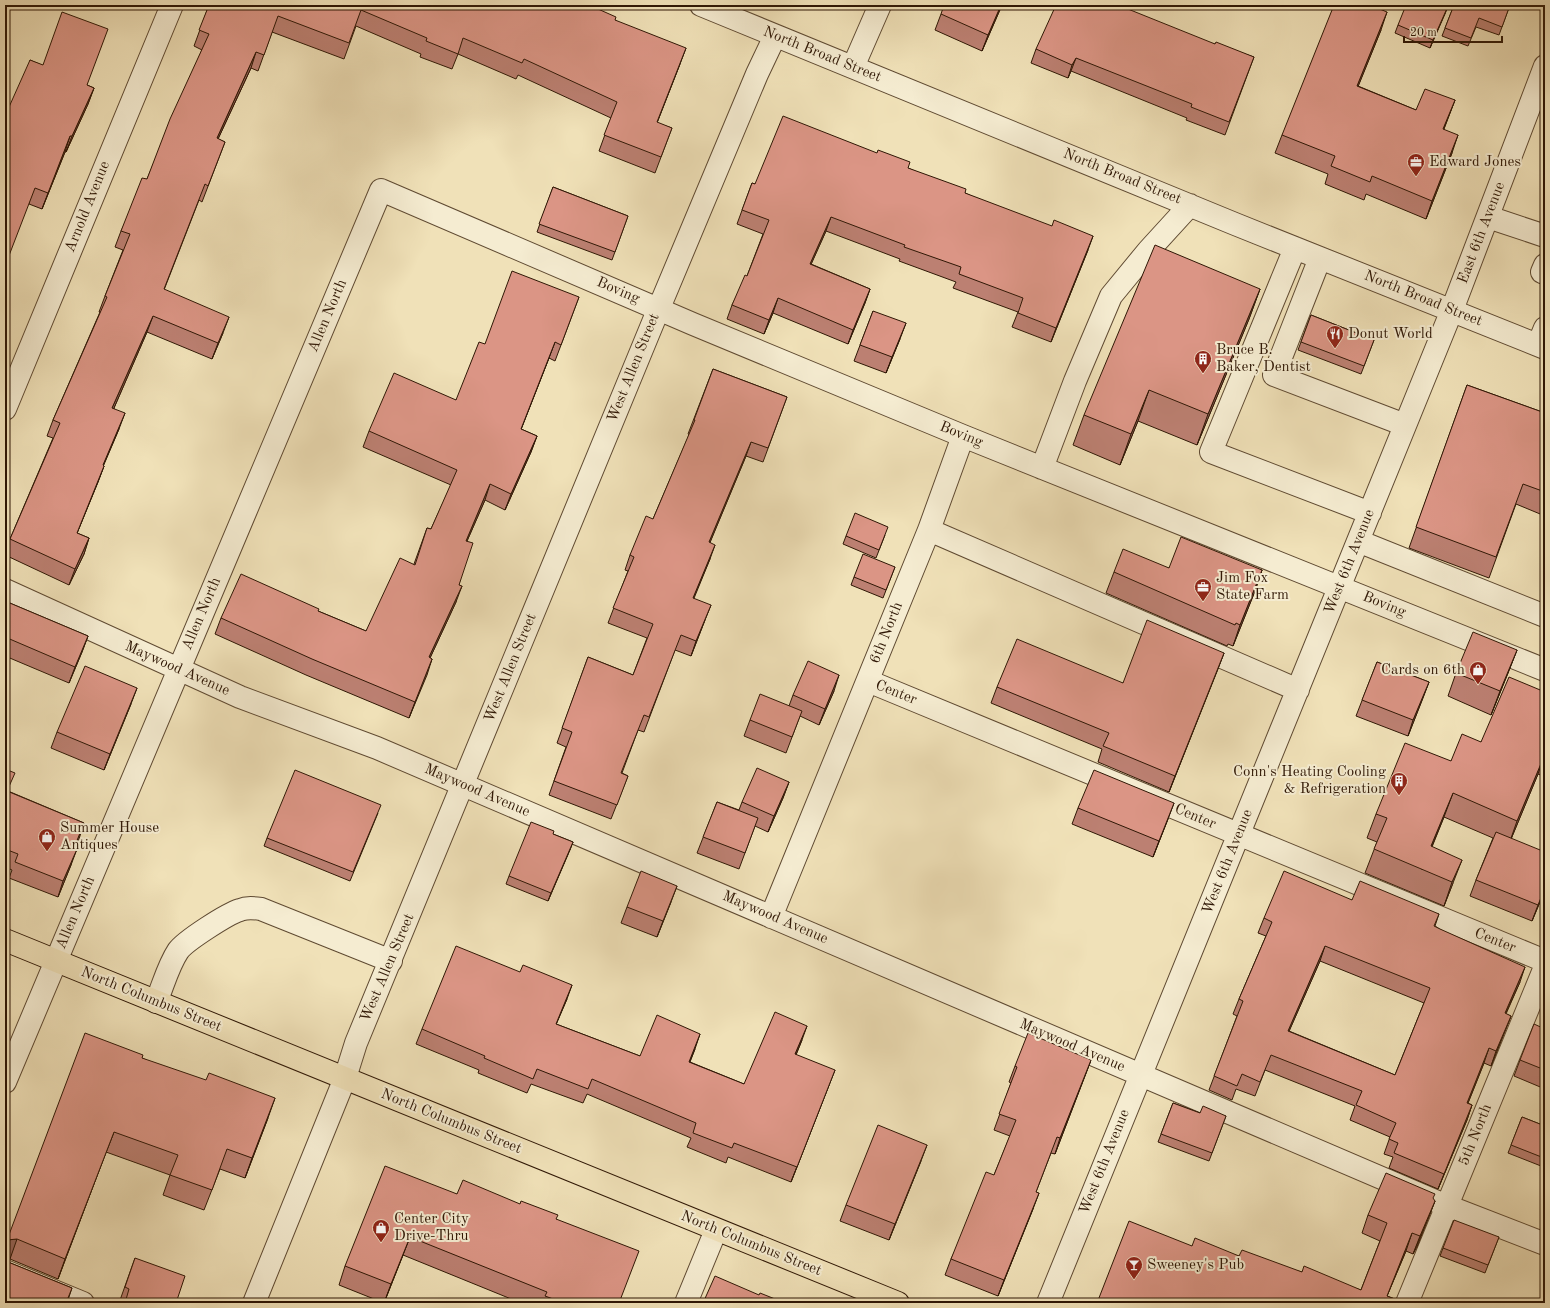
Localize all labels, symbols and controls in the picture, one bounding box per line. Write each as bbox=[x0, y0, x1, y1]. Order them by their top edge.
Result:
scale bar bbox=[1404, 18, 1502, 44]
street label: North Broad Street bbox=[761, 24, 883, 86]
text: 20 m bbox=[1410, 27, 1437, 39]
street label: North Broad Street bbox=[1061, 146, 1183, 208]
office icon: Edward Jones bbox=[1406, 152, 1426, 177]
place label: Edward Jones bbox=[1429, 155, 1521, 170]
street label: Arnold Avenue bbox=[63, 159, 113, 255]
street label: East 6th Avenue bbox=[1456, 180, 1508, 286]
street label: North Broad Street bbox=[1362, 268, 1484, 330]
street label: Boving bbox=[594, 275, 642, 307]
street label: Allen North bbox=[306, 277, 350, 355]
street label: West Allen Street bbox=[605, 311, 663, 425]
restaurant icon: Donut World bbox=[1325, 324, 1345, 349]
place label: Donut World bbox=[1348, 327, 1433, 342]
place label: Bruce B. Baker, Dentist bbox=[1216, 343, 1311, 375]
building icon: Bruce B. Baker, Dentist bbox=[1193, 349, 1213, 374]
street label: Boving bbox=[937, 420, 985, 450]
street label: West 6th Avenue bbox=[1322, 507, 1378, 616]
place label: Jim Fox State Farm bbox=[1216, 571, 1289, 603]
street label: Allen North bbox=[180, 575, 224, 653]
office icon: Jim Fox State Farm bbox=[1193, 577, 1213, 602]
street label: Boving bbox=[1360, 590, 1408, 620]
street label: 6th North bbox=[868, 600, 906, 666]
street label: West Allen Street bbox=[482, 611, 540, 725]
street label: Maywood Avenue bbox=[122, 639, 232, 699]
shop icon: Cards on 6th bbox=[1468, 660, 1488, 685]
place label: Cards on 6th bbox=[1381, 663, 1465, 678]
street label: Center bbox=[873, 678, 919, 708]
street label: Maywood Avenue bbox=[422, 762, 532, 820]
place label: Conn's Heating Cooling & Refrigeration bbox=[1233, 765, 1386, 797]
building icon: Conn's Heating Cooling & Refrigeration bbox=[1389, 771, 1409, 796]
street label: Center bbox=[1172, 802, 1218, 832]
street label: West 6th Avenue bbox=[1200, 807, 1256, 916]
place label: Summer House Antiques bbox=[60, 821, 159, 853]
shop icon: Summer House Antiques bbox=[37, 827, 57, 852]
street label: Allen North bbox=[54, 874, 98, 952]
street label: Maywood Avenue bbox=[720, 889, 830, 947]
street label: West Allen Street bbox=[358, 912, 418, 1024]
street label: Center bbox=[1472, 926, 1518, 956]
street label: North Columbus Street bbox=[78, 965, 224, 1035]
street label: Maywood Avenue bbox=[1017, 1017, 1127, 1075]
street label: North Columbus Street bbox=[378, 1087, 524, 1157]
street label: 5th North bbox=[1457, 1102, 1495, 1168]
street label: West 6th Avenue bbox=[1077, 1107, 1133, 1216]
street label: North Columbus Street bbox=[678, 1209, 824, 1279]
place label: Center City Drive-Thru bbox=[394, 1212, 469, 1244]
shop icon: Center City Drive-Thru bbox=[371, 1218, 391, 1243]
bar icon: Sweeney's Pub bbox=[1124, 1255, 1144, 1280]
place label: Sweeney's Pub bbox=[1147, 1258, 1244, 1273]

